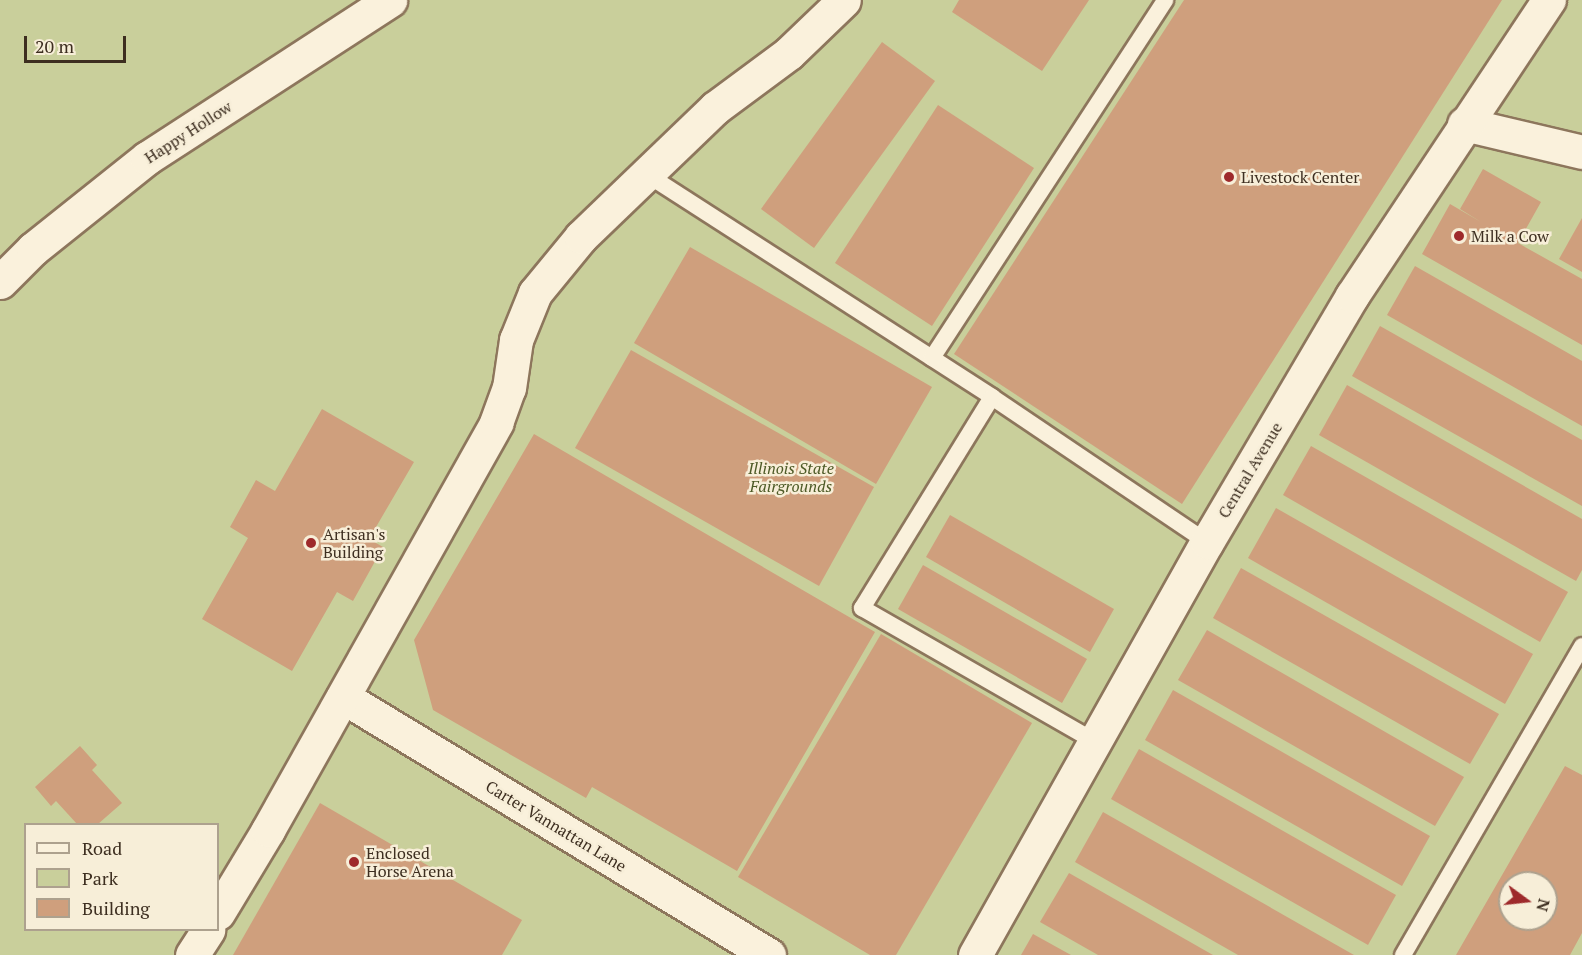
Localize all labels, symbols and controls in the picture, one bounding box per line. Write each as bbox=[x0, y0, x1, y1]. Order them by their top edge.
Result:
scale bar bbox=[27, 24, 129, 62]
text: 20 m bbox=[35, 34, 74, 58]
street label: Happy Hollow bbox=[141, 97, 235, 167]
place label: Livestock Center bbox=[1241, 167, 1359, 187]
marker: Livestock Center bbox=[1222, 170, 1236, 184]
place label: Milk a Cow bbox=[1471, 226, 1549, 246]
marker: Milk a Cow bbox=[1452, 229, 1466, 243]
street label: Central Avenue bbox=[1214, 418, 1286, 522]
park label: Illinois State Fairgrounds bbox=[748, 458, 834, 496]
place label: Artisan's Building bbox=[323, 524, 385, 562]
marker: Artisan's Building bbox=[304, 536, 318, 550]
street label: Carter Vannattan Lane bbox=[482, 776, 630, 876]
legend bbox=[24, 823, 219, 931]
text: Road bbox=[82, 836, 122, 860]
place label: Enclosed Horse Arena bbox=[366, 843, 454, 881]
marker: Enclosed Horse Arena bbox=[347, 855, 361, 869]
text: Park bbox=[82, 866, 118, 890]
north arrow bbox=[1498, 871, 1558, 931]
text: Building bbox=[82, 896, 150, 920]
text: N bbox=[1531, 896, 1556, 914]

